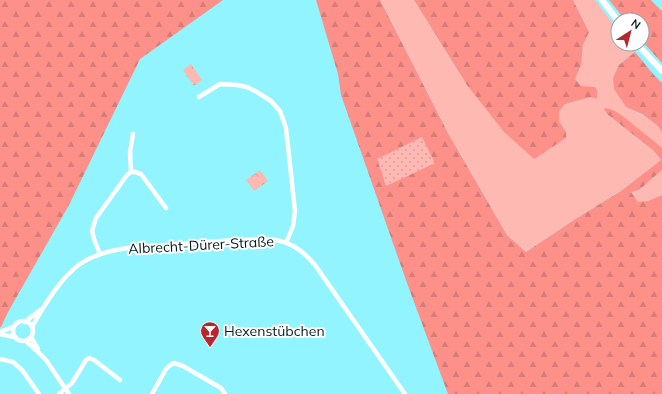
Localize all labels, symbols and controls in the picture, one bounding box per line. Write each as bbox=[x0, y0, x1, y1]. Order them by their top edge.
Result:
north arrow bbox=[610, 12, 650, 52]
text: N bbox=[628, 16, 643, 32]
street label: Albrecht-Dürer-Straße bbox=[128, 232, 274, 258]
bar icon: Hexenstübchen bbox=[199, 320, 221, 348]
place label: Hexenstübchen bbox=[224, 322, 325, 340]

